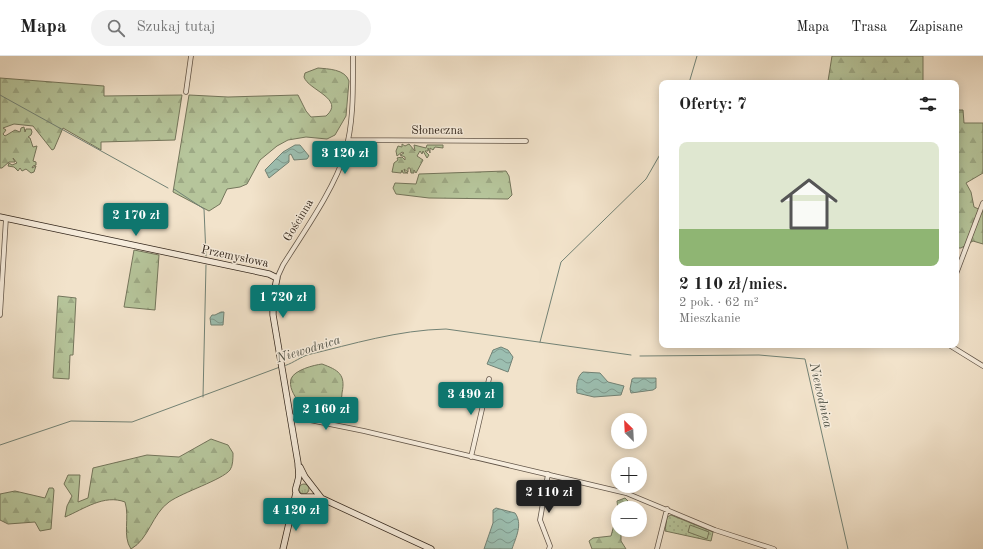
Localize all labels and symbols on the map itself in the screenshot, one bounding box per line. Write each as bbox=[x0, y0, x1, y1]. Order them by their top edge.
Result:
street label: Słoneczna bbox=[411, 125, 463, 137]
pin: 3 120 zł bbox=[304, 141, 386, 175]
street label: Gościnna bbox=[282, 197, 316, 244]
pin: 2 170 zł bbox=[95, 203, 177, 237]
street label: Przemysłowa bbox=[200, 244, 270, 270]
pin: 1 720 zł bbox=[242, 285, 324, 319]
water label: Niewodnica bbox=[274, 334, 342, 366]
water label: Niewodnica bbox=[807, 361, 834, 429]
pin: 3 490 zł bbox=[430, 382, 512, 416]
pin: 2 160 zł bbox=[285, 397, 367, 431]
north arrow bbox=[611, 413, 647, 449]
pin: 2 110 zł bbox=[508, 480, 590, 514]
pin: 4 120 zł bbox=[255, 498, 337, 532]

